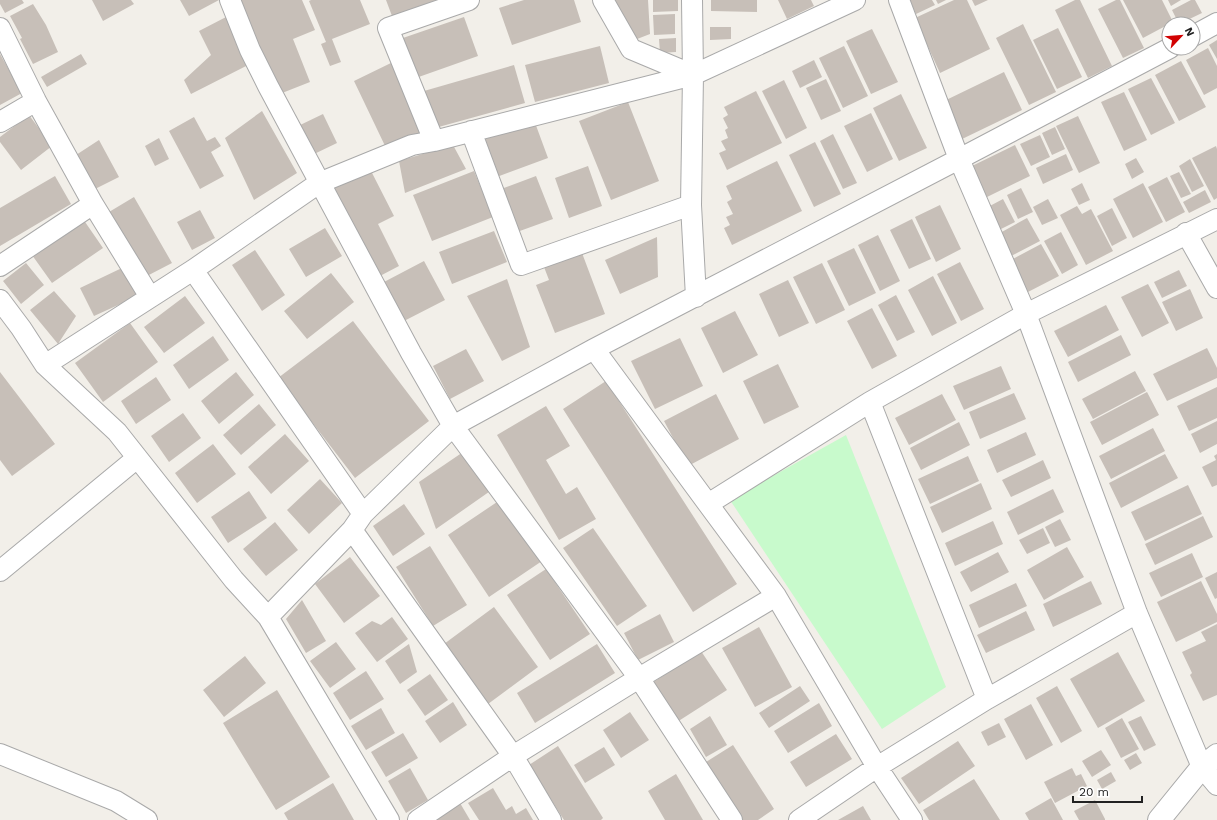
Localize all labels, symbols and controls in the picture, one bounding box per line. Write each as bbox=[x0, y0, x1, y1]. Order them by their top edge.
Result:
north arrow bbox=[1161, 16, 1201, 56]
text: N bbox=[1182, 25, 1197, 38]
scale bar bbox=[1073, 778, 1142, 804]
text: 20 m bbox=[1079, 785, 1109, 799]

